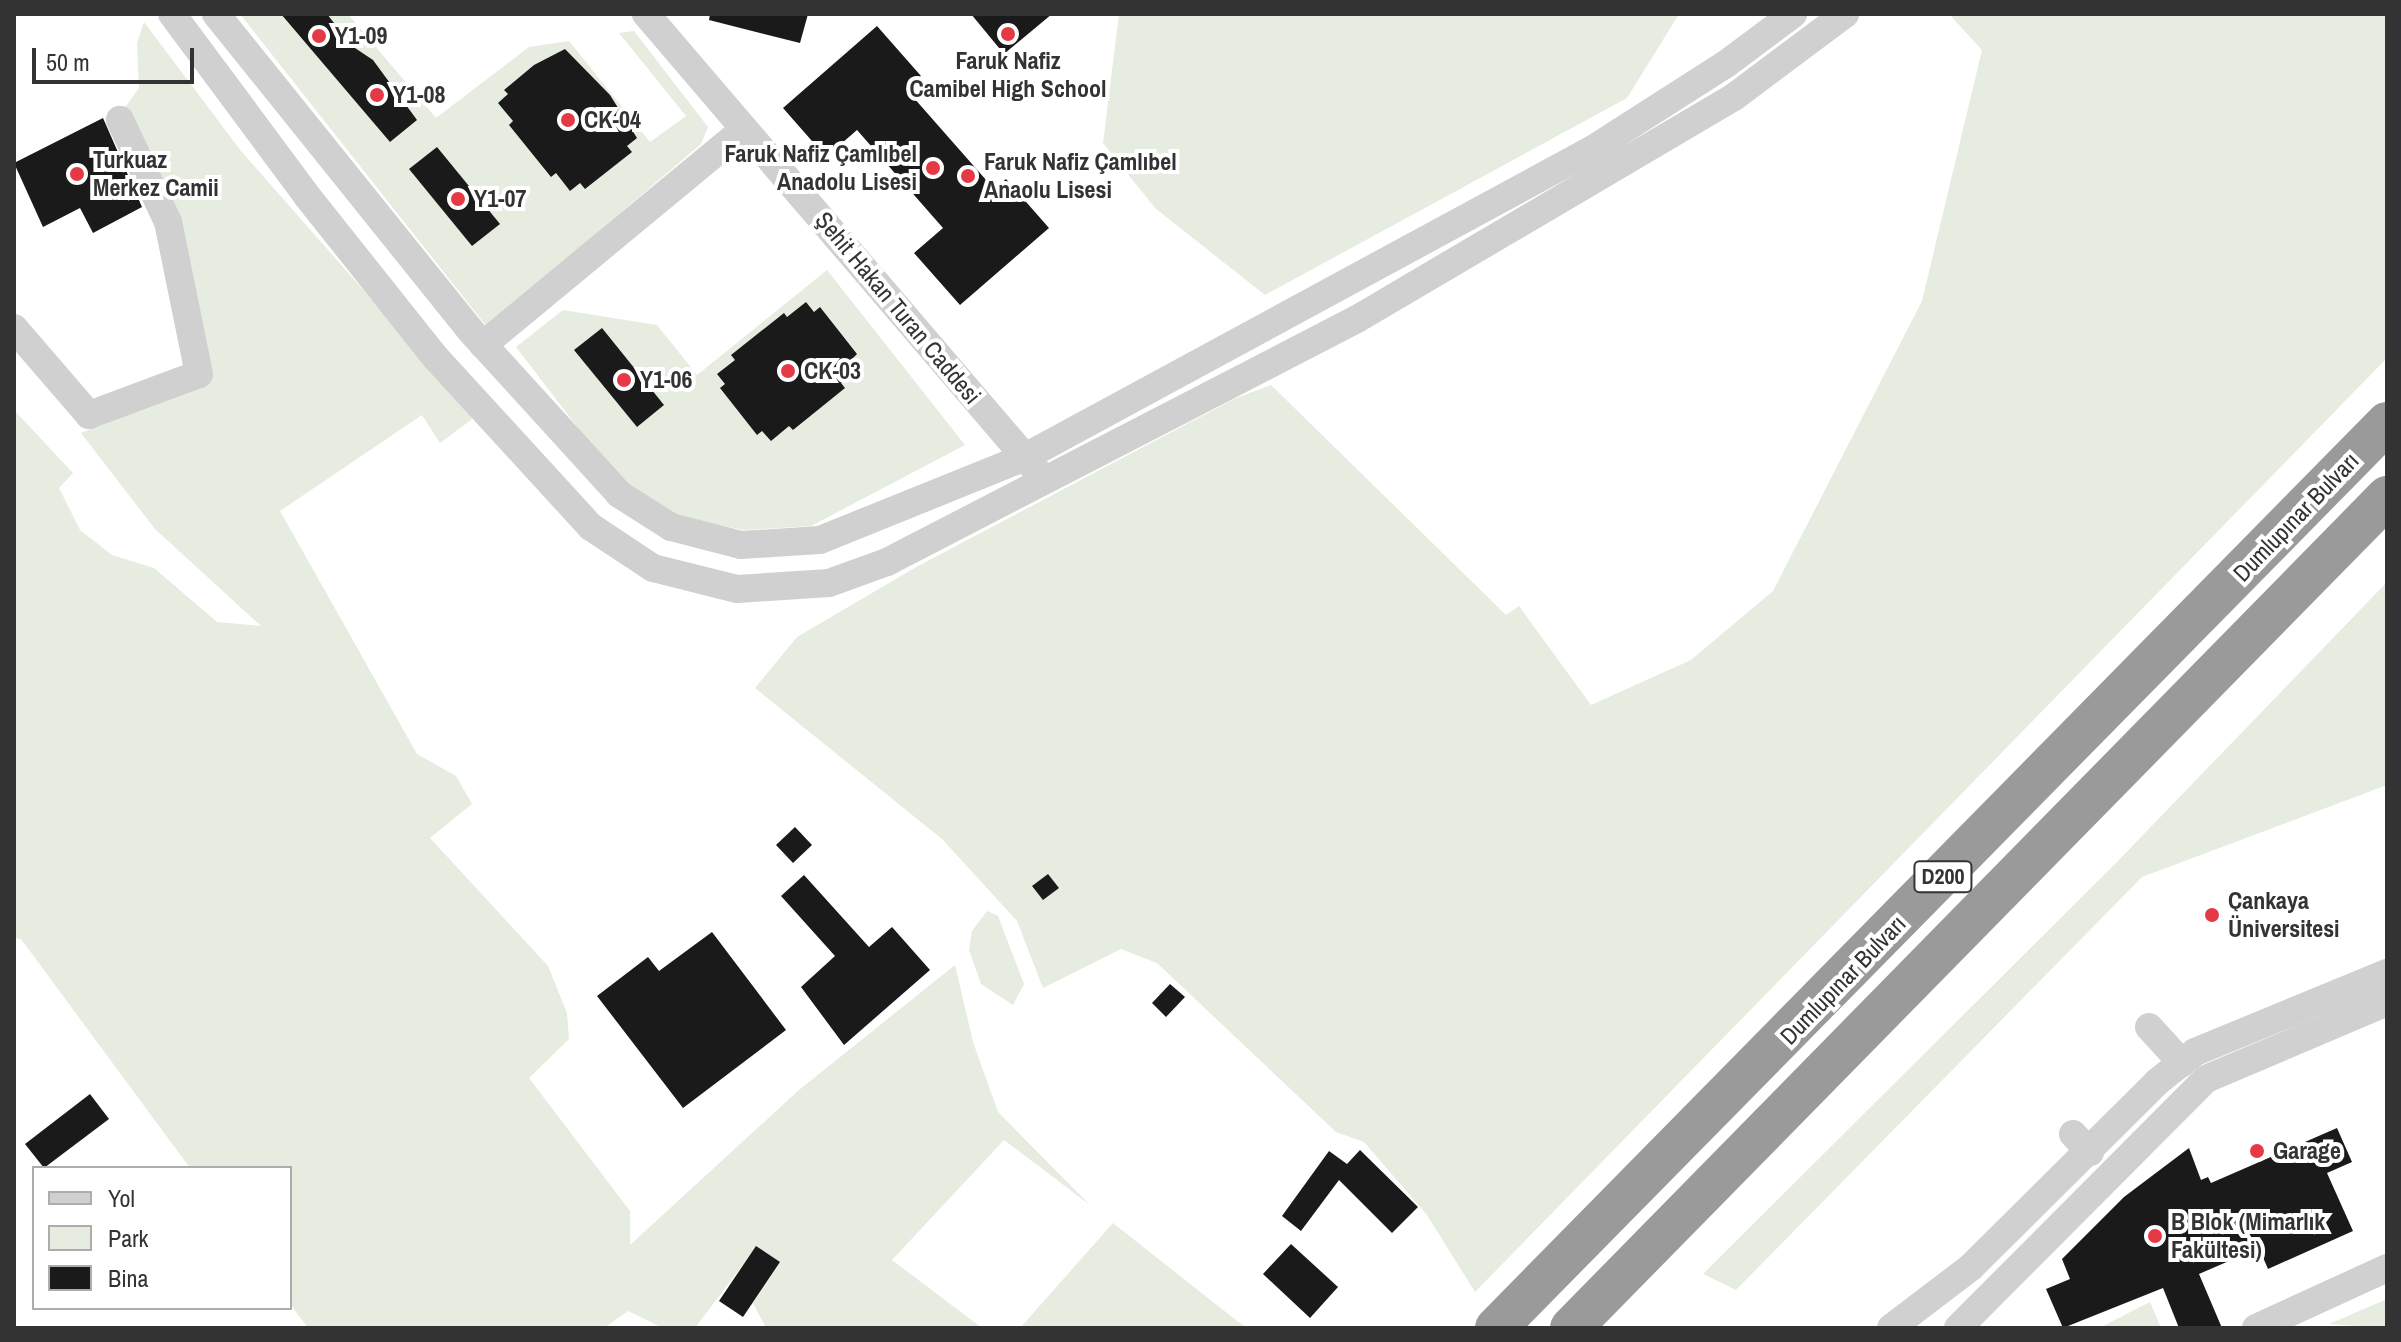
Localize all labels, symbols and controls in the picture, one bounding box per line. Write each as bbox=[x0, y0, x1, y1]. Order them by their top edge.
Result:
place label: Y1-09 bbox=[335, 22, 388, 50]
marker: Faruk Nafiz Camibel High School bbox=[999, 25, 1017, 43]
marker: Y1-09 bbox=[310, 27, 328, 45]
scale bar bbox=[36, 32, 198, 82]
text: 50 m bbox=[46, 46, 90, 78]
place label: Faruk Nafiz Camibel High School bbox=[910, 47, 1106, 103]
place label: Y1-08 bbox=[393, 81, 446, 109]
marker: Y1-08 bbox=[368, 86, 386, 104]
place label: CK-04 bbox=[584, 106, 641, 134]
marker: CK-04 bbox=[559, 111, 577, 129]
place label: Faruk Nafiz Çamlıbel Anadolu Lisesi bbox=[724, 140, 917, 196]
place label: Turkuaz Merkez Camii bbox=[93, 146, 219, 202]
place label: Faruk Nafiz Çamlıbel Anaolu Lisesi bbox=[984, 148, 1177, 204]
marker: Faruk Nafiz Çamlıbel Anadolu Lisesi bbox=[924, 159, 942, 177]
marker: Turkuaz Merkez Camii bbox=[68, 165, 86, 183]
marker: Faruk Nafiz Çamlıbel Anaolu Lisesi bbox=[959, 167, 977, 185]
place label: Y1-07 bbox=[474, 185, 527, 213]
marker: Y1-07 bbox=[449, 190, 467, 208]
street label: Şehit Hakan Turan Caddesi bbox=[809, 206, 987, 410]
place label: CK-03 bbox=[804, 357, 861, 385]
marker: CK-03 bbox=[779, 362, 797, 380]
place label: Y1-06 bbox=[640, 366, 693, 394]
marker: Y1-06 bbox=[615, 371, 633, 389]
street label: Dumlupınar Bulvarı bbox=[2227, 446, 2365, 588]
road number: D200 bbox=[1913, 859, 1973, 895]
place label: Çankaya Üniversitesi bbox=[2228, 887, 2340, 943]
marker: Çankaya Üniversitesi bbox=[2203, 906, 2221, 924]
street label: Dumlupınar Bulvarı bbox=[1774, 909, 1912, 1051]
place label: Garage bbox=[2273, 1137, 2341, 1165]
marker: Garage bbox=[2248, 1142, 2266, 1160]
legend bbox=[32, 1166, 292, 1310]
text: Yol bbox=[108, 1182, 135, 1214]
place label: B Blok (Mimarlık Fakültesi) bbox=[2171, 1208, 2325, 1264]
text: Park bbox=[108, 1222, 148, 1254]
marker: B Blok (Mimarlık Fakültesi) bbox=[2146, 1227, 2164, 1245]
text: Bina bbox=[108, 1262, 149, 1294]

